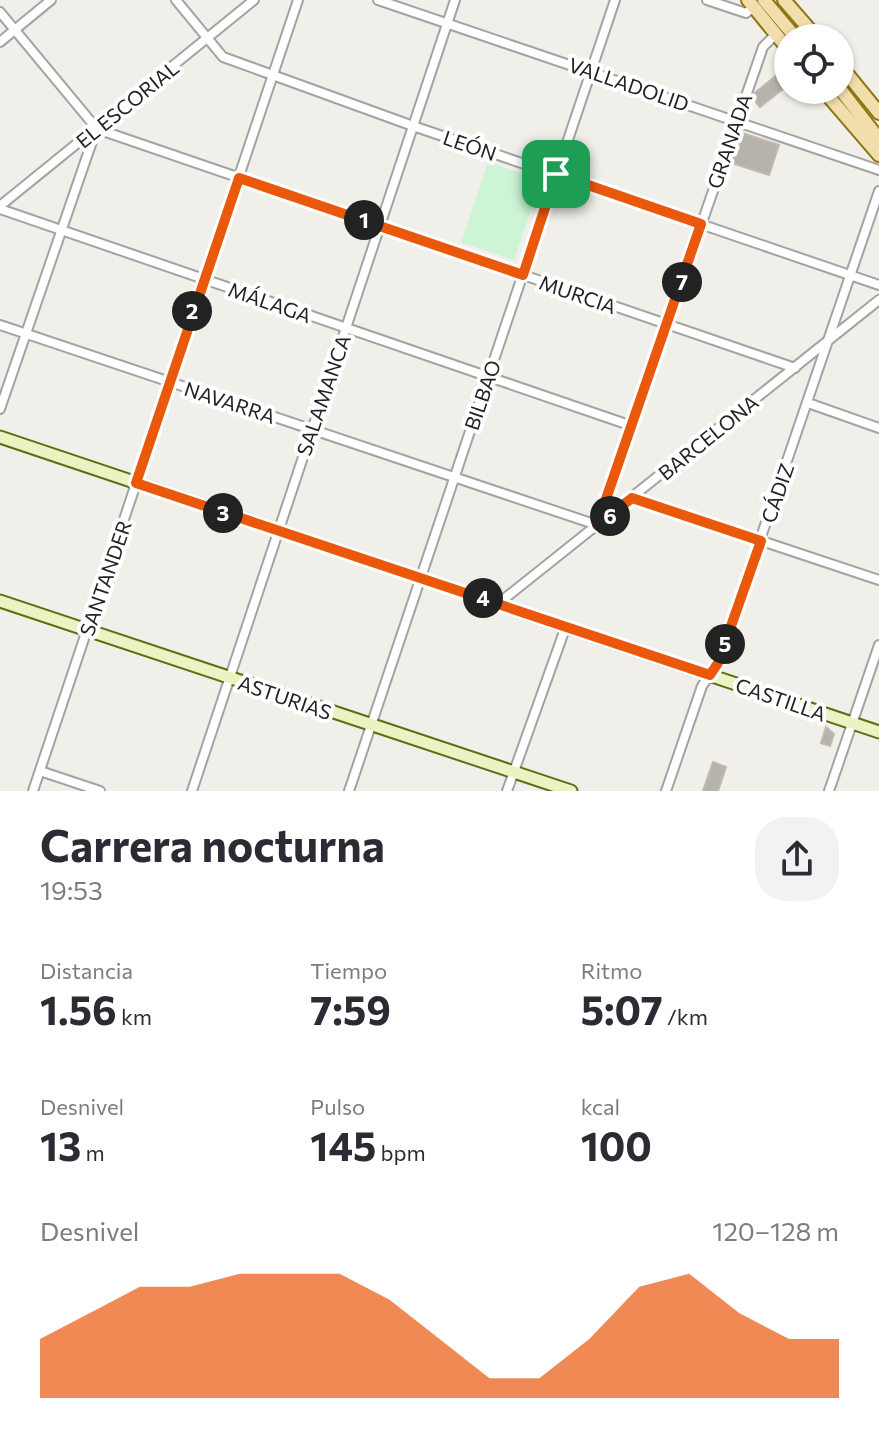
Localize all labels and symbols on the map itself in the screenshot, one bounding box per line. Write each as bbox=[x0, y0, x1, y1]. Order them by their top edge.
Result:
street label: VALLADOLID bbox=[566, 52, 692, 116]
street label: EL ESCORIAL bbox=[71, 55, 183, 153]
street label: GRANADA bbox=[702, 90, 756, 192]
street label: LEÓN bbox=[440, 125, 500, 165]
pin bbox=[522, 140, 590, 208]
pin: 1 bbox=[344, 200, 384, 240]
pin: 7 bbox=[662, 262, 702, 302]
street label: MURCIA bbox=[536, 270, 620, 318]
street label: MÁLAGA bbox=[225, 277, 315, 327]
pin: 2 bbox=[172, 291, 212, 331]
street label: SALAMANCA bbox=[291, 331, 355, 459]
street label: BILBAO bbox=[459, 357, 505, 433]
street label: NAVARRA bbox=[182, 376, 279, 428]
street label: BARCELONA bbox=[653, 389, 763, 485]
street label: CÁDIZ bbox=[756, 460, 798, 526]
pin: 3 bbox=[203, 493, 243, 533]
pin: 6 bbox=[590, 496, 630, 536]
street label: SANTANDER bbox=[74, 517, 136, 639]
pin: 4 bbox=[463, 578, 503, 618]
pin: 5 bbox=[705, 624, 745, 664]
street label: ASTURIAS bbox=[235, 670, 335, 724]
street label: CASTILLA bbox=[733, 672, 830, 726]

